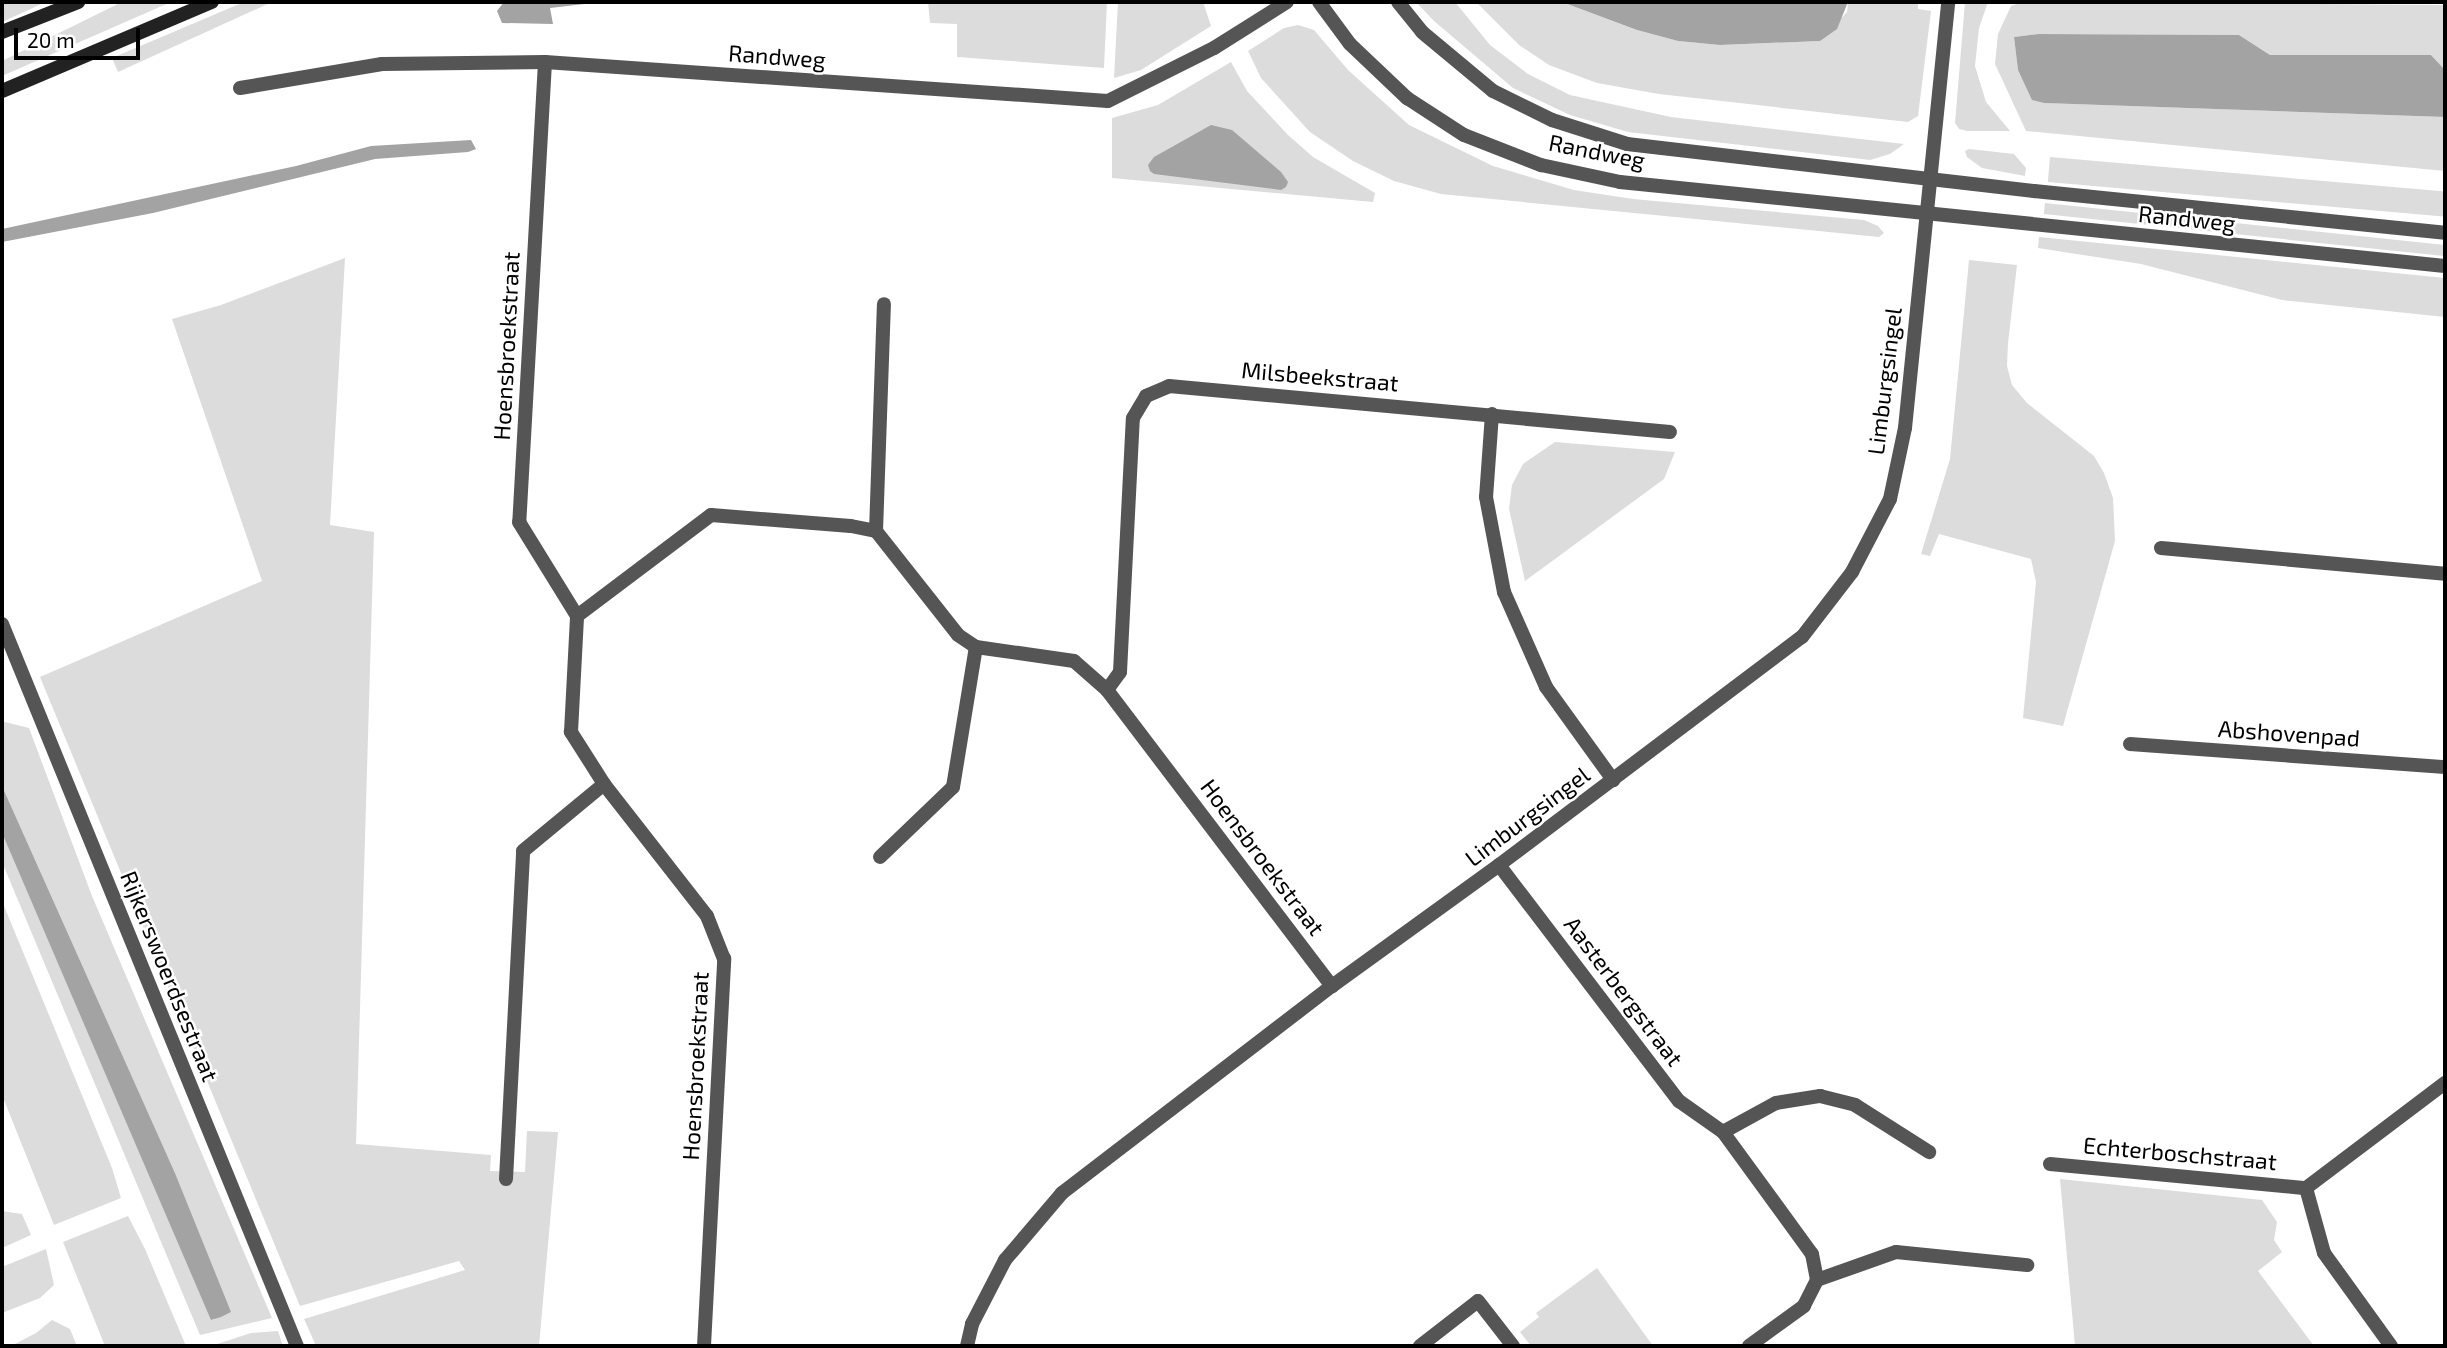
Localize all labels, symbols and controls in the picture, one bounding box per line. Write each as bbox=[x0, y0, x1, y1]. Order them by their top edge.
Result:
scale bar bbox=[18, 14, 144, 58]
text: 20 m bbox=[27, 27, 75, 52]
street label: Randweg bbox=[727, 39, 827, 73]
street label: Randweg bbox=[1547, 128, 1647, 174]
street label: Randweg bbox=[2137, 199, 2237, 237]
street label: Hoensbroekstraat bbox=[487, 251, 525, 441]
street label: Limburgsingel bbox=[1861, 306, 1907, 456]
street label: Milsbeekstraat bbox=[1240, 355, 1400, 397]
street label: Abshovenpad bbox=[2217, 714, 2361, 752]
street label: Limburgsingel bbox=[1459, 760, 1595, 872]
street label: Hoensbroekstraat bbox=[1195, 773, 1331, 941]
street label: Rijkerswoerdsestraat bbox=[115, 867, 225, 1085]
street label: Aasterbergstraat bbox=[1559, 911, 1689, 1071]
street label: Hoensbroekstraat bbox=[676, 971, 714, 1161]
street label: Echterboschstraat bbox=[2082, 1131, 2278, 1175]

